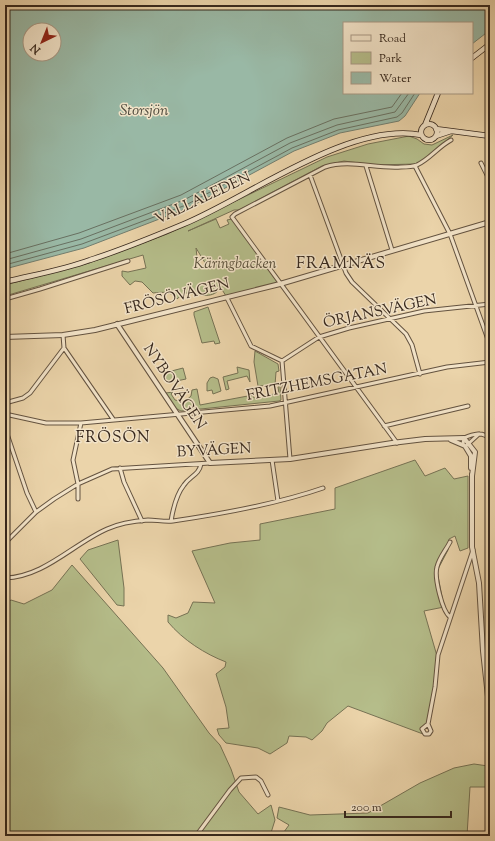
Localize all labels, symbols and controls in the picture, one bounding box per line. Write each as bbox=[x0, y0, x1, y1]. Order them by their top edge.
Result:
north arrow bbox=[22, 22, 62, 62]
legend bbox=[343, 22, 473, 94]
text: Road bbox=[379, 30, 406, 48]
text: N bbox=[27, 40, 45, 58]
text: Park bbox=[379, 50, 402, 68]
text: Water bbox=[379, 70, 412, 88]
water label: Storsjön bbox=[120, 100, 169, 123]
street label: VALLALEDEN bbox=[152, 168, 254, 230]
district label: FRAMNÄS bbox=[296, 253, 386, 276]
park label: Käringbacken bbox=[194, 254, 277, 275]
street label: FRÖSÖVÄGEN bbox=[122, 273, 232, 320]
street label: ÖRJANSVÄGEN bbox=[321, 289, 439, 334]
street label: NYBOVÄGEN bbox=[138, 339, 211, 434]
street label: FRITZHEMSGATAN bbox=[245, 359, 389, 407]
district label: FRÖSÖN bbox=[75, 427, 151, 450]
street label: BYVÄGEN bbox=[176, 438, 252, 463]
scale bar bbox=[345, 793, 451, 819]
text: 200 m bbox=[351, 799, 382, 817]

